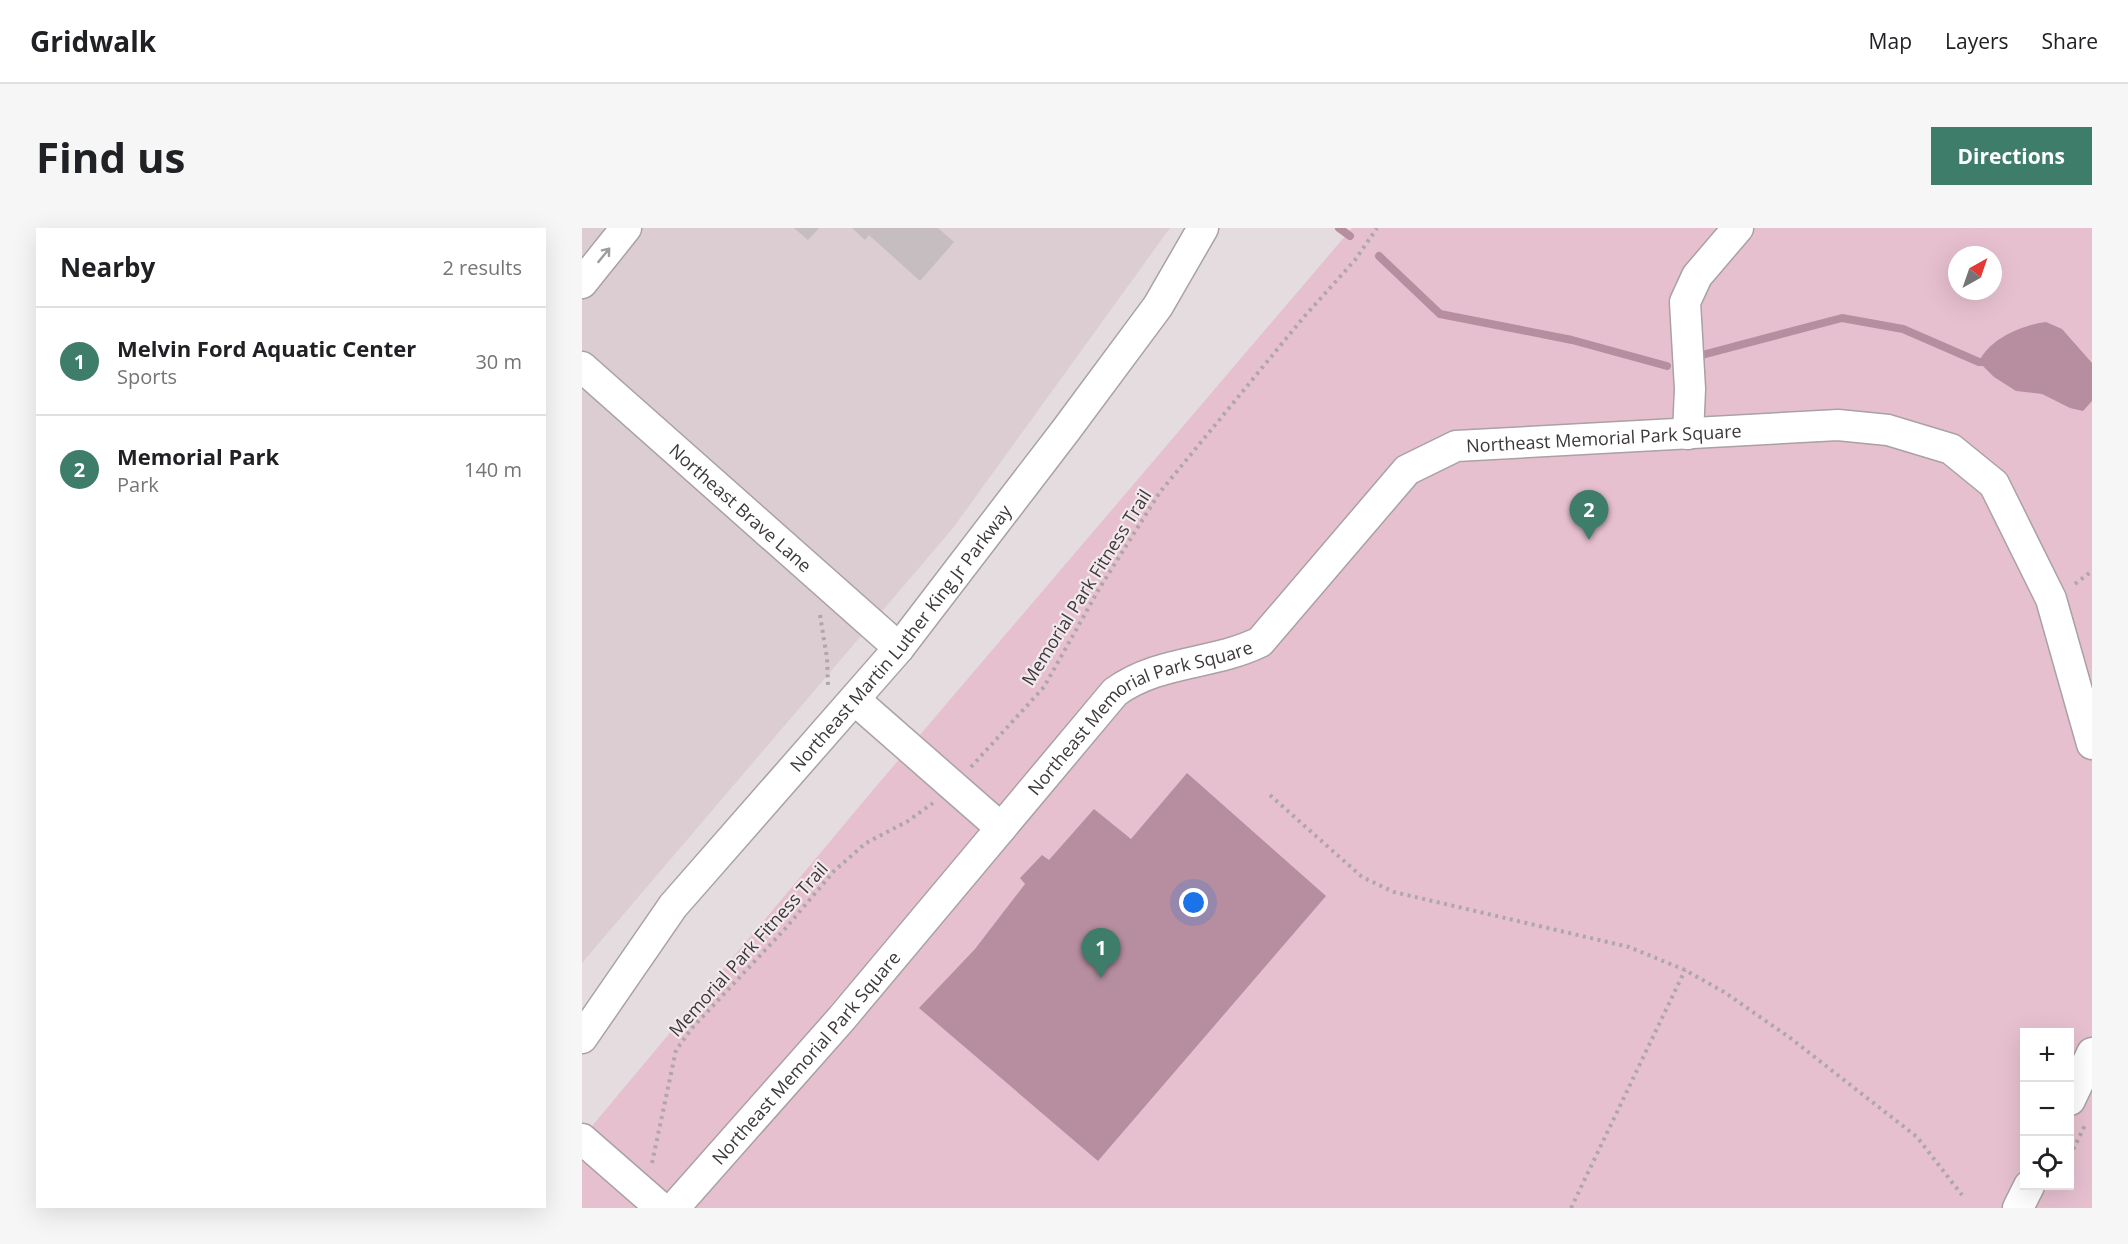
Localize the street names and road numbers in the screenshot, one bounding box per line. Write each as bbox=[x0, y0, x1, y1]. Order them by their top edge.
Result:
street label: Northeast Memorial Park Square bbox=[1466, 418, 1742, 457]
street label: Northeast Brave Lane bbox=[664, 438, 817, 577]
street label: Memorial Park Fitness Trail bbox=[1016, 484, 1156, 690]
street label: Northeast Martin Luther King Jr Parkway bbox=[784, 499, 1017, 777]
street label: Northeast Memorial Park Square bbox=[1022, 635, 1256, 800]
street label: Memorial Park Fitness Trail bbox=[663, 857, 833, 1041]
street label: Northeast Memorial Park Square bbox=[706, 946, 905, 1169]

